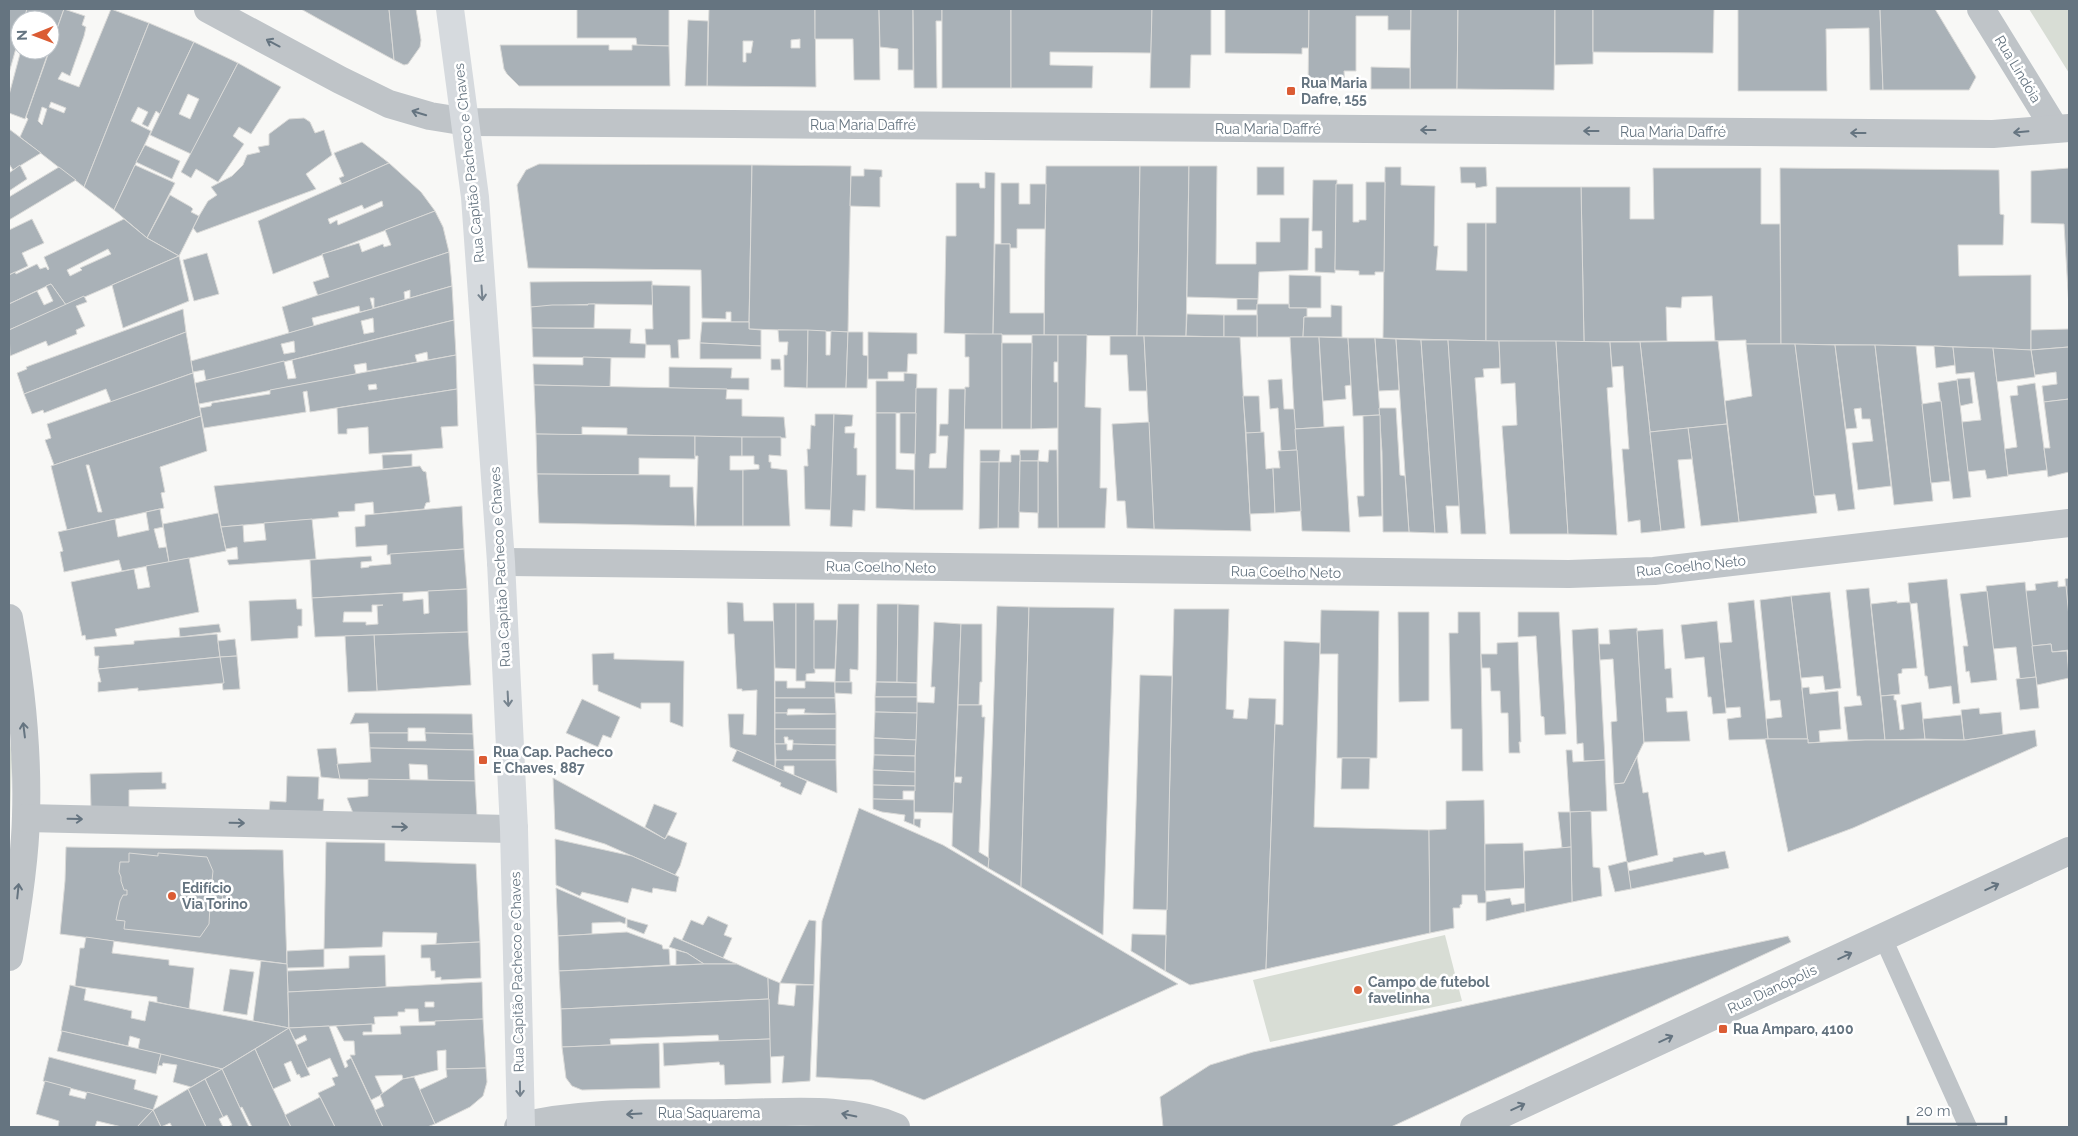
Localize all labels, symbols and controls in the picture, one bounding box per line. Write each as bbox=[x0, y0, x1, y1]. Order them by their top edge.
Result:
north arrow bbox=[10, 10, 60, 60]
text: N bbox=[14, 30, 30, 41]
street label: Rua Lindóia bbox=[1992, 32, 2044, 106]
one-way arrow bbox=[265, 38, 280, 48]
street label: Rua Capitão Pacheco e Chaves bbox=[451, 62, 487, 264]
place label: Rua Maria Dafre, 155 bbox=[1301, 75, 1367, 107]
marker: Rua Maria Dafre, 155 bbox=[1285, 85, 1297, 97]
one-way arrow bbox=[411, 108, 427, 118]
street label: Rua Maria Daffré bbox=[810, 117, 916, 133]
street label: Rua Maria Daffré bbox=[1215, 121, 1321, 137]
street label: Rua Maria Daffré bbox=[1620, 124, 1726, 140]
one-way arrow bbox=[1421, 125, 1437, 135]
one-way arrow bbox=[1583, 126, 1600, 136]
one-way arrow bbox=[2013, 127, 2029, 137]
one-way arrow bbox=[1851, 128, 1867, 138]
one-way arrow bbox=[477, 285, 486, 301]
street label: Rua Capitão Pacheco e Chaves bbox=[487, 466, 513, 668]
street label: Rua Coelho Neto bbox=[1635, 552, 1747, 580]
street label: Rua Coelho Neto bbox=[826, 558, 936, 576]
street label: Rua Coelho Neto bbox=[1231, 563, 1341, 581]
one-way arrow bbox=[503, 691, 512, 707]
one-way arrow bbox=[19, 722, 29, 738]
place label: Rua Cap. Pacheco E Chaves, 887 bbox=[493, 744, 613, 776]
marker: Rua Cap. Pacheco E Chaves, 887 bbox=[477, 754, 489, 766]
one-way arrow bbox=[67, 815, 83, 824]
one-way arrow bbox=[229, 818, 245, 828]
one-way arrow bbox=[391, 822, 407, 831]
street label: Rua Capitão Pacheco e Chaves bbox=[507, 871, 527, 1072]
place label: Edifício Via Torino bbox=[182, 880, 248, 912]
one-way arrow bbox=[1984, 882, 1999, 891]
one-way arrow bbox=[14, 884, 23, 900]
marker: Edifício Via Torino bbox=[166, 890, 178, 902]
one-way arrow bbox=[1837, 950, 1852, 960]
street label: Rua Dianópolis bbox=[1725, 961, 1819, 1017]
place label: Campo de futebol favelinha bbox=[1368, 974, 1490, 1006]
marker: Campo de futebol favelinha bbox=[1352, 984, 1364, 996]
place label: Rua Amparo, 4100 bbox=[1733, 1021, 1854, 1037]
marker: Rua Amparo, 4100 bbox=[1717, 1023, 1729, 1035]
one-way arrow bbox=[1658, 1033, 1673, 1043]
one-way arrow bbox=[515, 1081, 525, 1097]
scale bar bbox=[1908, 1094, 2006, 1126]
one-way arrow bbox=[1510, 1101, 1525, 1111]
text: 20 m bbox=[1916, 1102, 1951, 1120]
street label: Rua Saquarema bbox=[658, 1105, 760, 1121]
one-way arrow bbox=[627, 1109, 643, 1119]
one-way arrow bbox=[841, 1110, 857, 1119]

